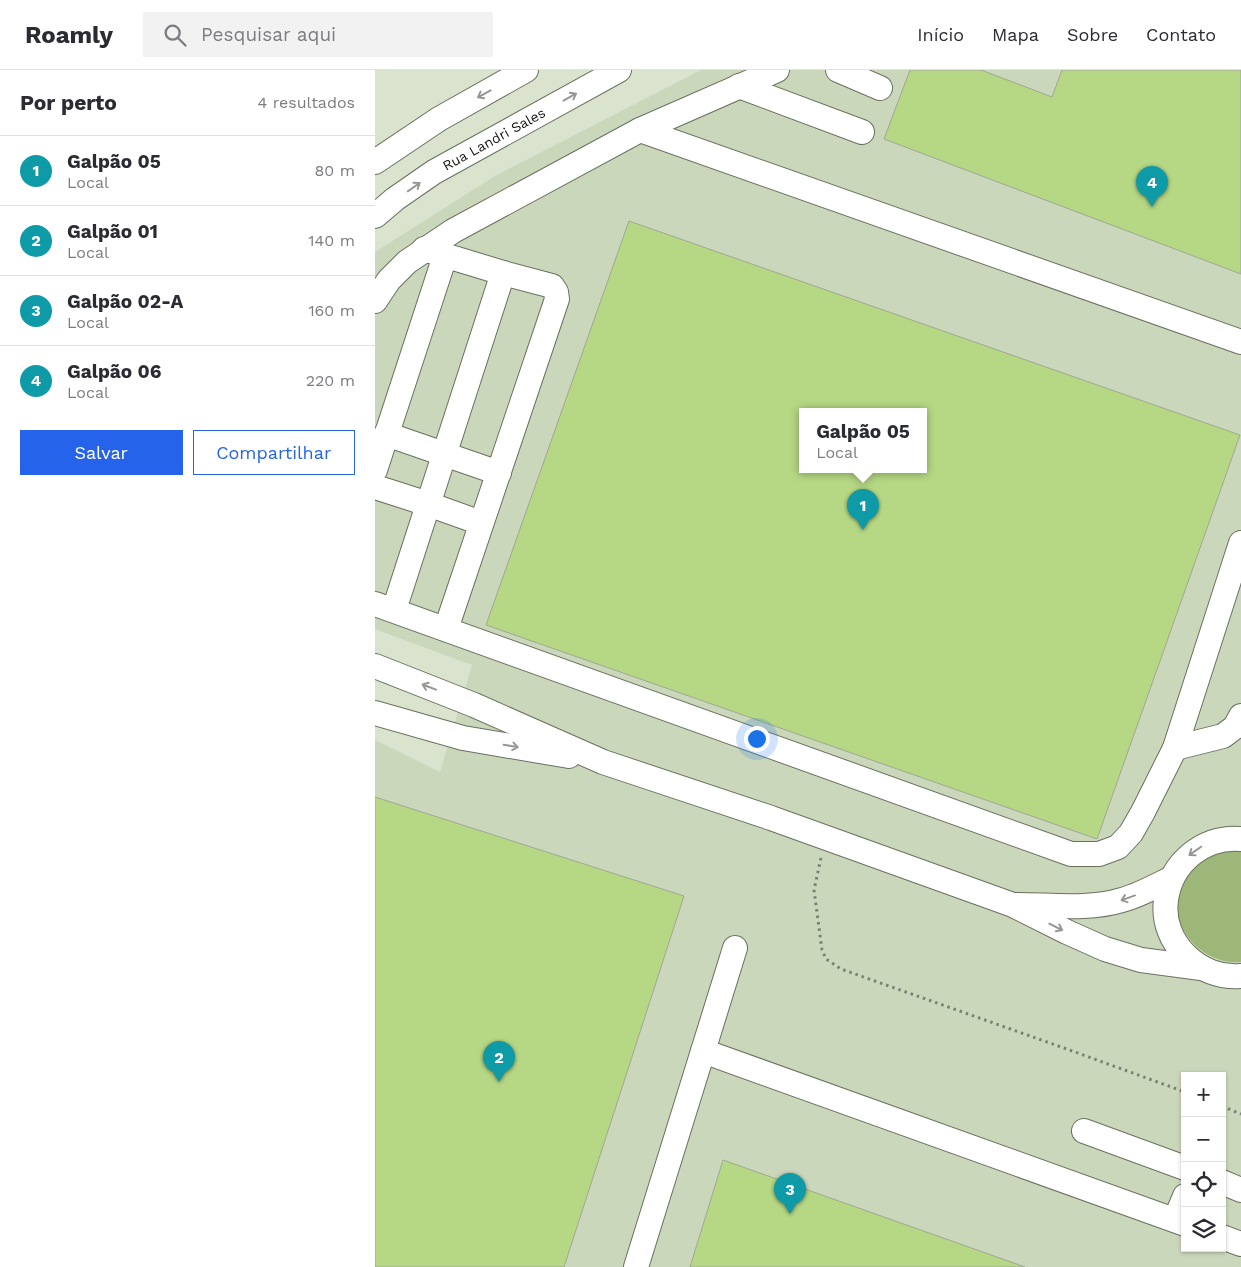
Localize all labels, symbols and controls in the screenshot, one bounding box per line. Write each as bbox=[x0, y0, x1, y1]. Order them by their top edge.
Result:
search box bbox=[143, 12, 493, 57]
text: Roamly bbox=[25, 21, 113, 49]
icon: search bbox=[161, 21, 189, 49]
text: Pesquisar aqui bbox=[201, 23, 336, 46]
text: Início bbox=[917, 24, 964, 45]
text: Mapa bbox=[992, 24, 1039, 45]
text: Sobre bbox=[1067, 24, 1118, 45]
text: Contato bbox=[1146, 24, 1216, 45]
one-way arrow bbox=[476, 89, 491, 99]
text: Por perto bbox=[20, 90, 117, 115]
one-way arrow bbox=[562, 92, 577, 102]
text: 4 resultados bbox=[258, 93, 355, 112]
street label: Rua Landri Sales bbox=[440, 104, 548, 174]
text: Galpão 05 bbox=[67, 150, 161, 173]
text: 1 bbox=[33, 161, 39, 180]
text: 80 m bbox=[314, 161, 355, 180]
pin: 4 bbox=[1136, 166, 1168, 207]
text: Local bbox=[67, 173, 109, 192]
one-way arrow bbox=[406, 182, 420, 192]
text: Galpão 01 bbox=[67, 220, 158, 243]
text: 2 bbox=[31, 231, 41, 250]
text: 140 m bbox=[308, 231, 355, 250]
text: Local bbox=[67, 243, 109, 262]
text: Galpão 02-A bbox=[67, 290, 183, 313]
text: 3 bbox=[31, 301, 41, 320]
text: 160 m bbox=[308, 301, 355, 320]
text: Local bbox=[67, 313, 109, 332]
text: Galpão 06 bbox=[67, 360, 161, 383]
text: 4 bbox=[31, 371, 41, 390]
text: 220 m bbox=[306, 371, 355, 390]
text: Local bbox=[67, 383, 109, 402]
popup bbox=[799, 408, 927, 473]
text: Galpão 05 bbox=[816, 420, 910, 443]
button: Salvar bbox=[20, 430, 183, 475]
button: Compartilhar bbox=[193, 430, 355, 475]
text: Local bbox=[816, 443, 858, 462]
pin: 1 bbox=[847, 489, 879, 530]
one-way arrow bbox=[422, 682, 437, 691]
your location bbox=[744, 726, 770, 752]
one-way arrow bbox=[503, 742, 519, 752]
one-way arrow bbox=[1189, 846, 1203, 856]
one-way arrow bbox=[1121, 894, 1136, 903]
one-way arrow bbox=[1048, 923, 1063, 932]
pin: 2 bbox=[483, 1041, 515, 1082]
map controls bbox=[1181, 1072, 1226, 1252]
button: + bbox=[1181, 1072, 1226, 1117]
button: − bbox=[1181, 1117, 1226, 1162]
button: locate bbox=[1181, 1162, 1226, 1207]
pin: 3 bbox=[774, 1173, 806, 1214]
button: layers bbox=[1181, 1207, 1226, 1252]

